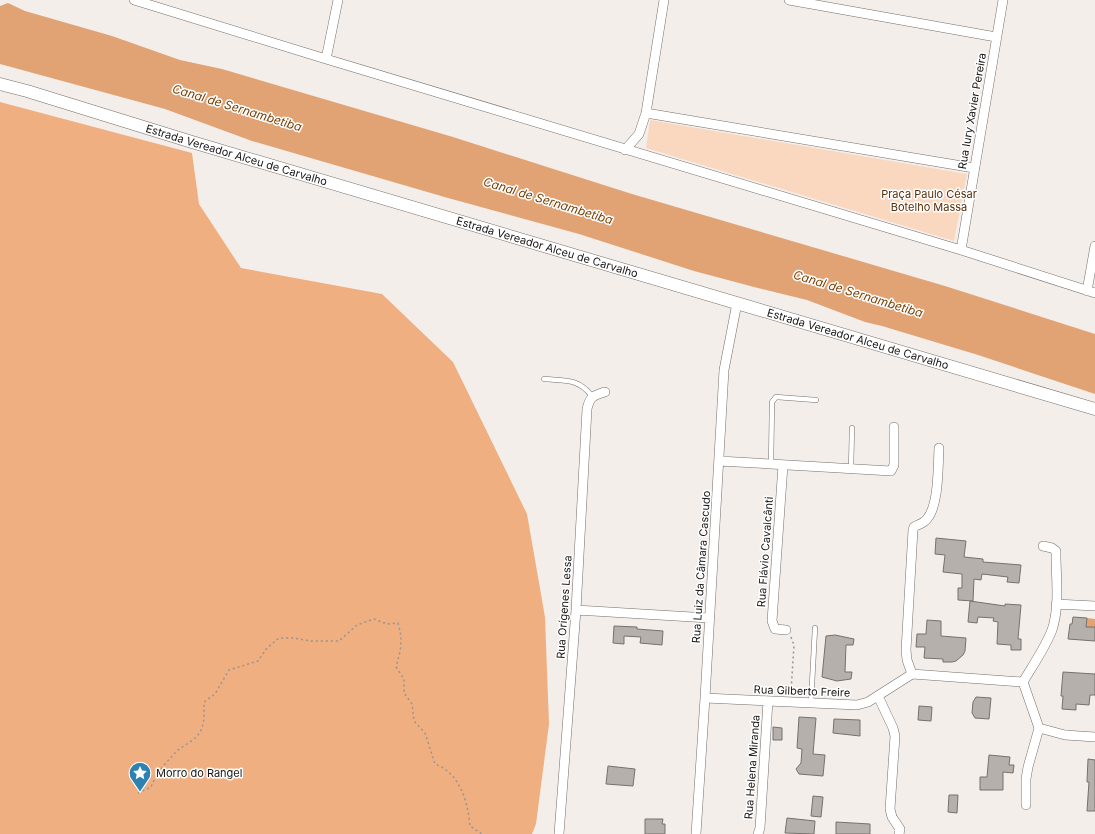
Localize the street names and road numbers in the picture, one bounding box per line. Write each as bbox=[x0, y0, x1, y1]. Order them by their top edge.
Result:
street label: Rua Iury Xavier Pereira bbox=[955, 52, 989, 170]
street label: Estrada Vereador Alceu de Carvalho bbox=[144, 121, 329, 189]
street label: Estrada Vereador Alceu de Carvalho bbox=[455, 214, 640, 281]
street label: Estrada Vereador Alceu de Carvalho bbox=[765, 305, 951, 372]
street label: Rua Luiz da Câmara Cascudo bbox=[689, 490, 713, 644]
street label: Rua Flávio Cavalcânti bbox=[754, 496, 776, 608]
street label: Rua Orígenes Lessa bbox=[553, 555, 575, 659]
street label: Rua Gilberto Freire bbox=[753, 682, 851, 700]
street label: Rua Helena Miranda bbox=[741, 714, 763, 820]

